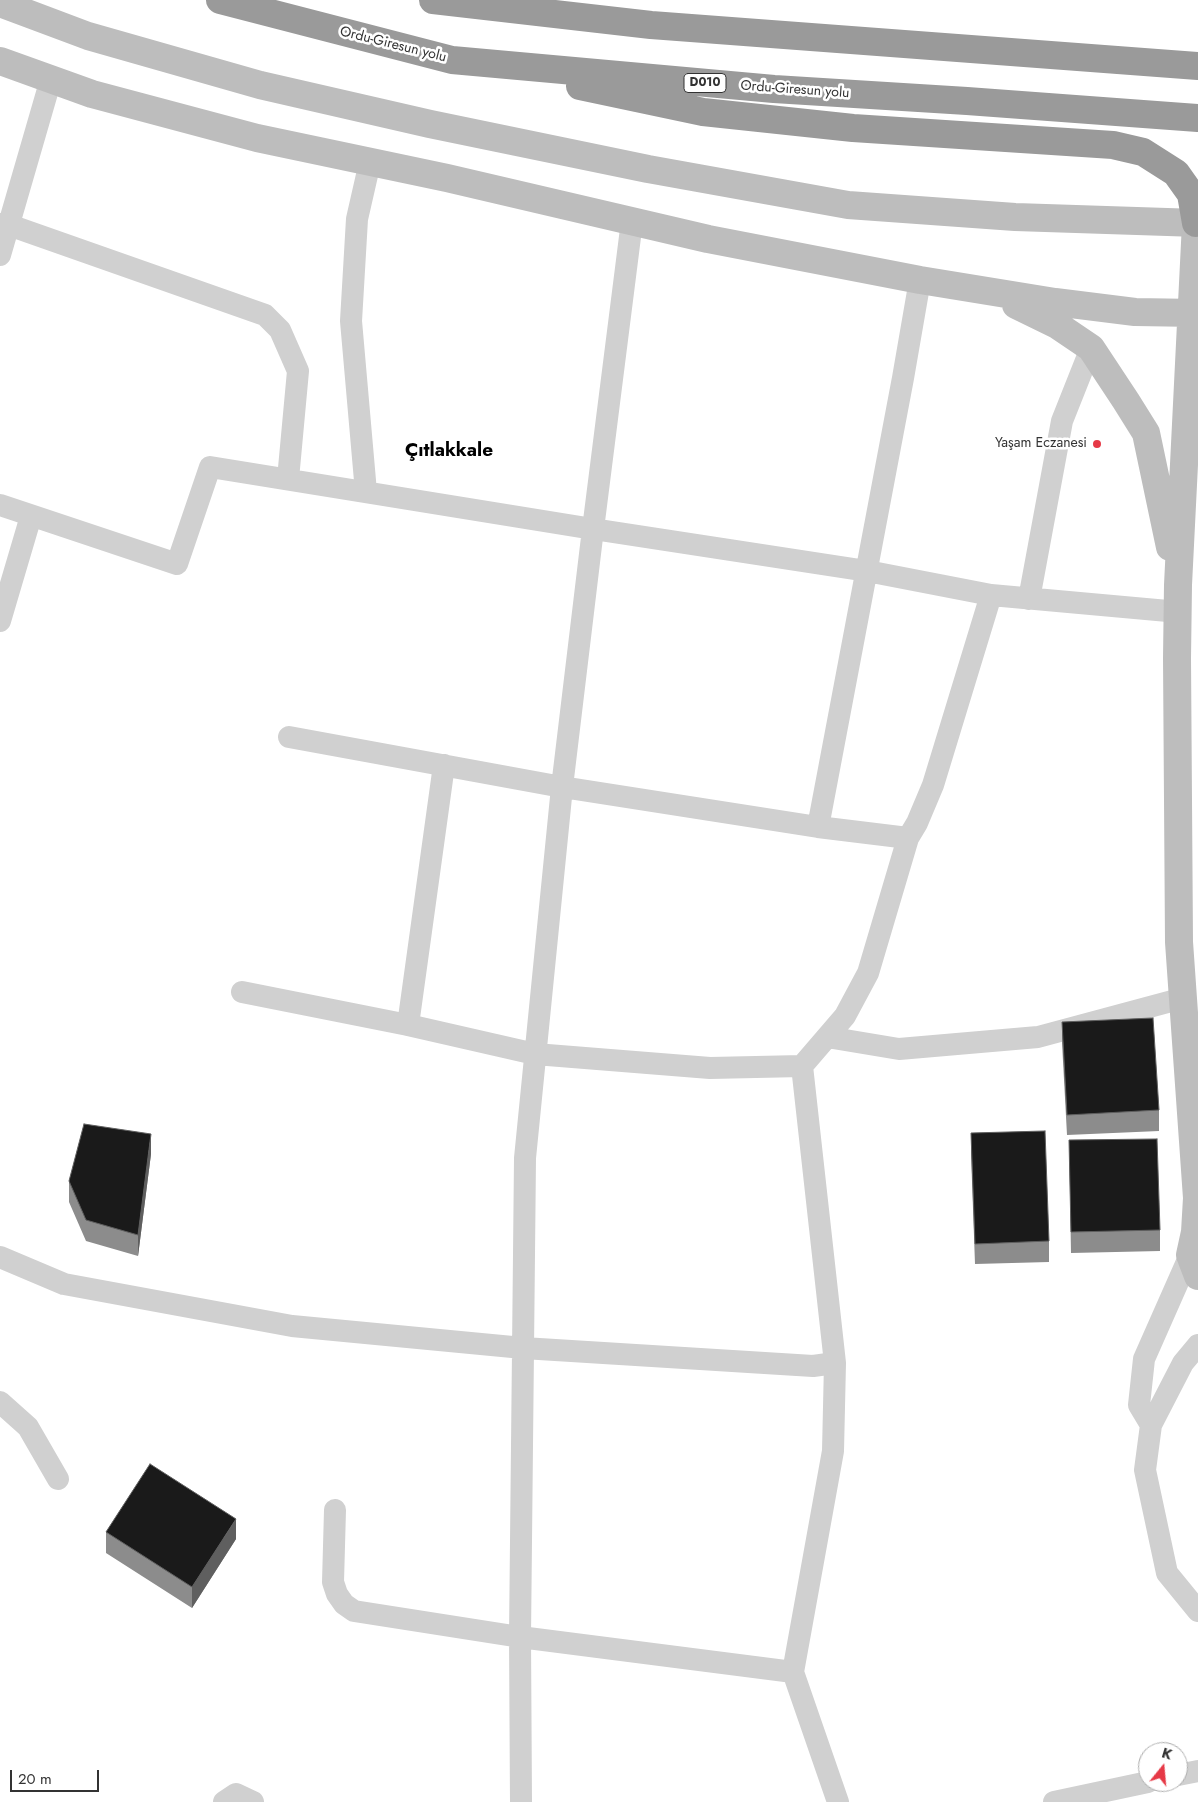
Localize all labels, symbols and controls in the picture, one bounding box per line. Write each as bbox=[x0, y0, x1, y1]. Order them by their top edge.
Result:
street label: Ordu-Giresun yolu bbox=[338, 24, 448, 66]
road number: D010 bbox=[684, 74, 726, 92]
street label: Ordu-Giresun yolu bbox=[740, 78, 850, 102]
place label: Yaşam Eczanesi bbox=[995, 436, 1087, 452]
marker: Yaşam Eczanesi bbox=[1091, 438, 1103, 450]
district label: Çıtlakkale bbox=[405, 440, 493, 462]
north arrow bbox=[1138, 1742, 1188, 1792]
text: K bbox=[1159, 1743, 1175, 1765]
scale bar bbox=[12, 1760, 101, 1792]
text: 20 m bbox=[18, 1768, 52, 1790]

